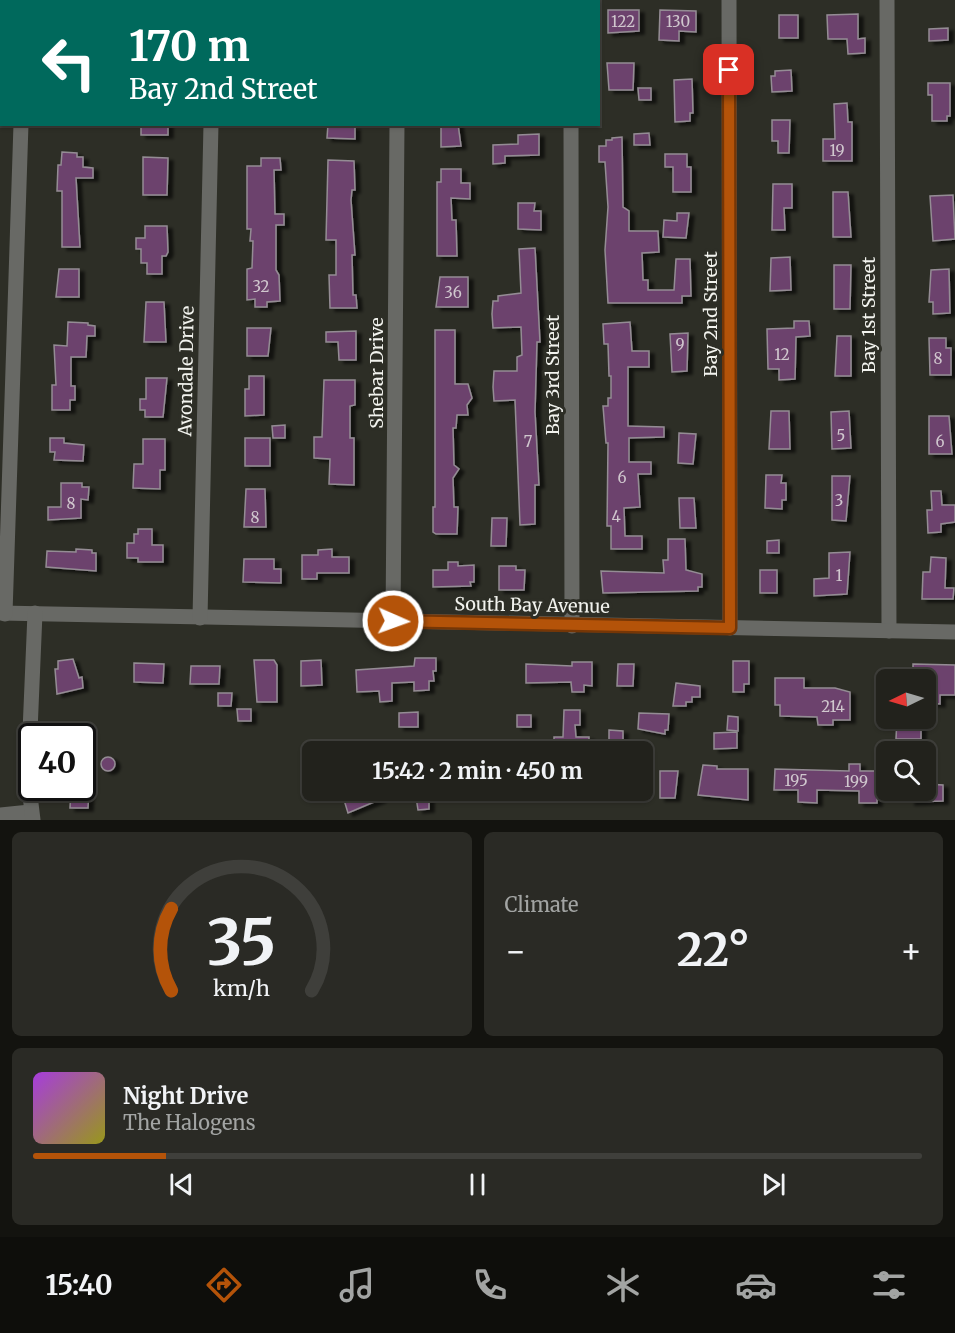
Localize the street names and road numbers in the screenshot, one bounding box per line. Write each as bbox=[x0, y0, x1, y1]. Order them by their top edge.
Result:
street label: Bay 2nd Street bbox=[699, 251, 722, 377]
street label: Bay 1st Street bbox=[857, 257, 880, 373]
street label: Avondale Drive bbox=[173, 305, 199, 438]
street label: Bay 3rd Street bbox=[541, 315, 564, 435]
street label: Shebar Drive bbox=[365, 317, 388, 429]
street label: South Bay Avenue bbox=[454, 592, 610, 618]

